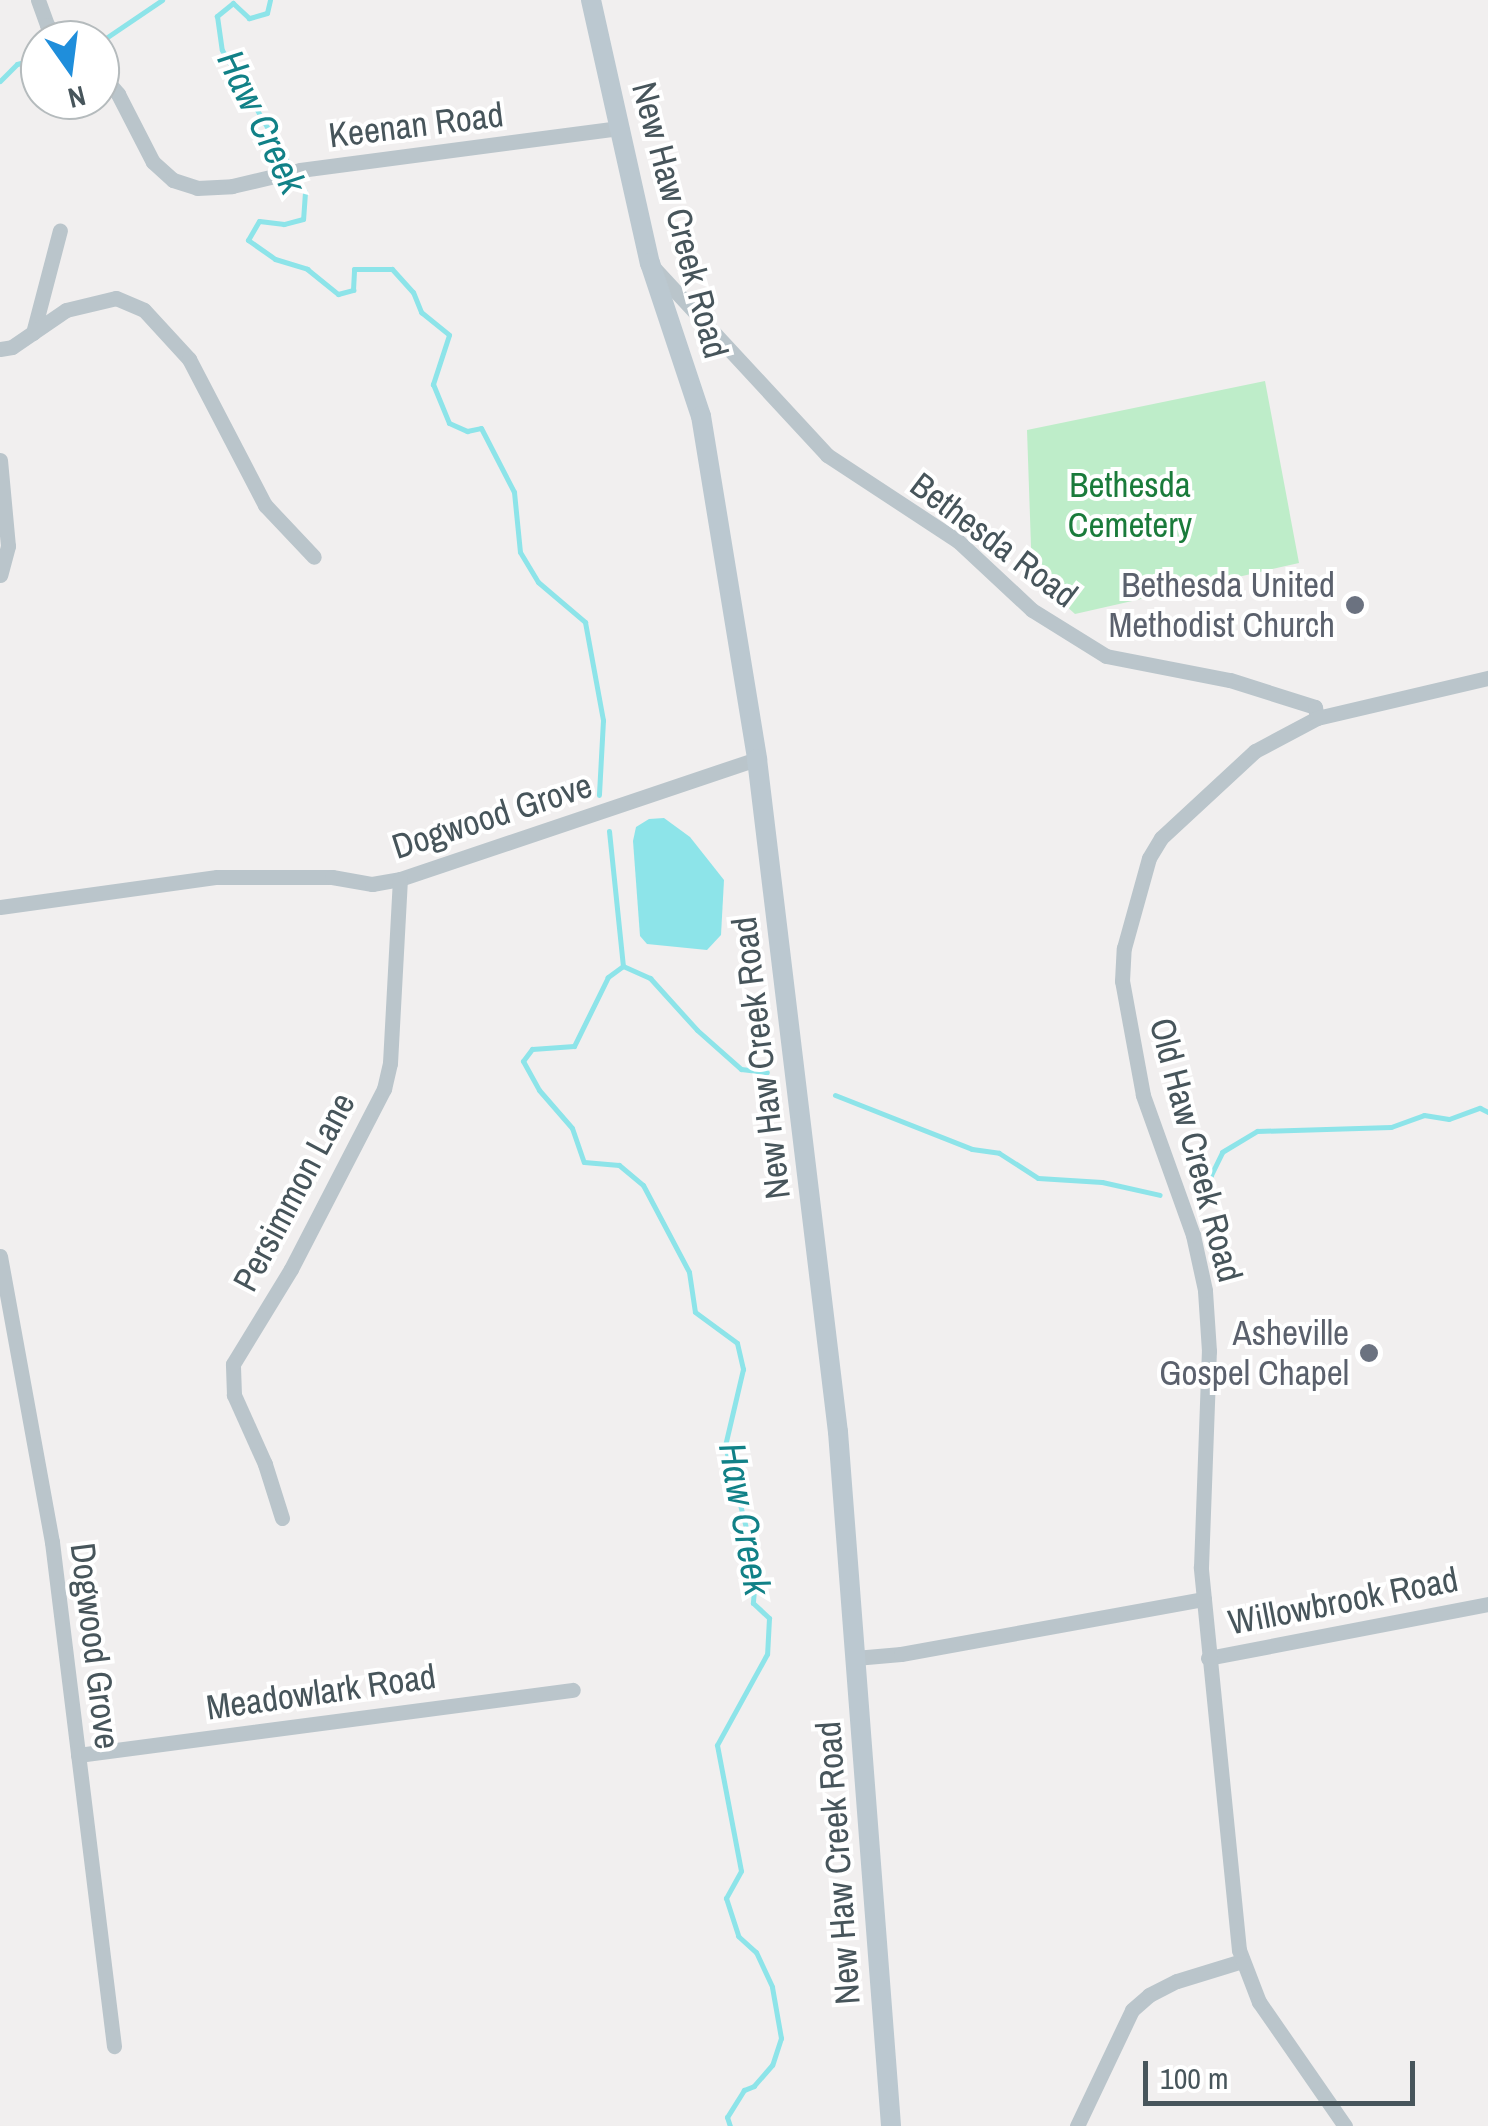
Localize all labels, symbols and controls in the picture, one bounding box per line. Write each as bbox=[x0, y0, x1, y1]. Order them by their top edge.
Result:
north arrow bbox=[20, 20, 120, 120]
water label: Haw Creek bbox=[208, 43, 316, 201]
text: N bbox=[64, 77, 89, 118]
street label: New Haw Creek Road bbox=[623, 77, 737, 363]
street label: Keenan Road bbox=[326, 93, 506, 157]
street label: Bethesda Road bbox=[902, 464, 1086, 616]
park label: Bethesda Cemetery bbox=[1068, 464, 1192, 546]
place label: Bethesda United Methodist Church bbox=[1108, 564, 1335, 646]
marker: Bethesda United Methodist Church bbox=[1344, 594, 1366, 616]
street label: Dogwood Grove bbox=[387, 764, 597, 868]
street label: New Haw Creek Road bbox=[723, 915, 799, 1201]
street label: Old Haw Creek Road bbox=[1141, 1014, 1251, 1286]
street label: Persimmon Lane bbox=[224, 1086, 364, 1298]
place label: Asheville Gospel Chapel bbox=[1159, 1312, 1349, 1394]
marker: Asheville Gospel Chapel bbox=[1358, 1342, 1380, 1364]
water label: Haw Creek bbox=[709, 1439, 781, 1599]
street label: Dogwood Grove bbox=[62, 1541, 128, 1751]
street label: Willowbrook Road bbox=[1225, 1558, 1461, 1644]
street label: Meadowlark Road bbox=[204, 1655, 438, 1729]
street label: New Haw Creek Road bbox=[807, 1720, 869, 2006]
scale bar bbox=[1148, 2041, 1420, 2103]
text: 100 m bbox=[1160, 2058, 1228, 2098]

